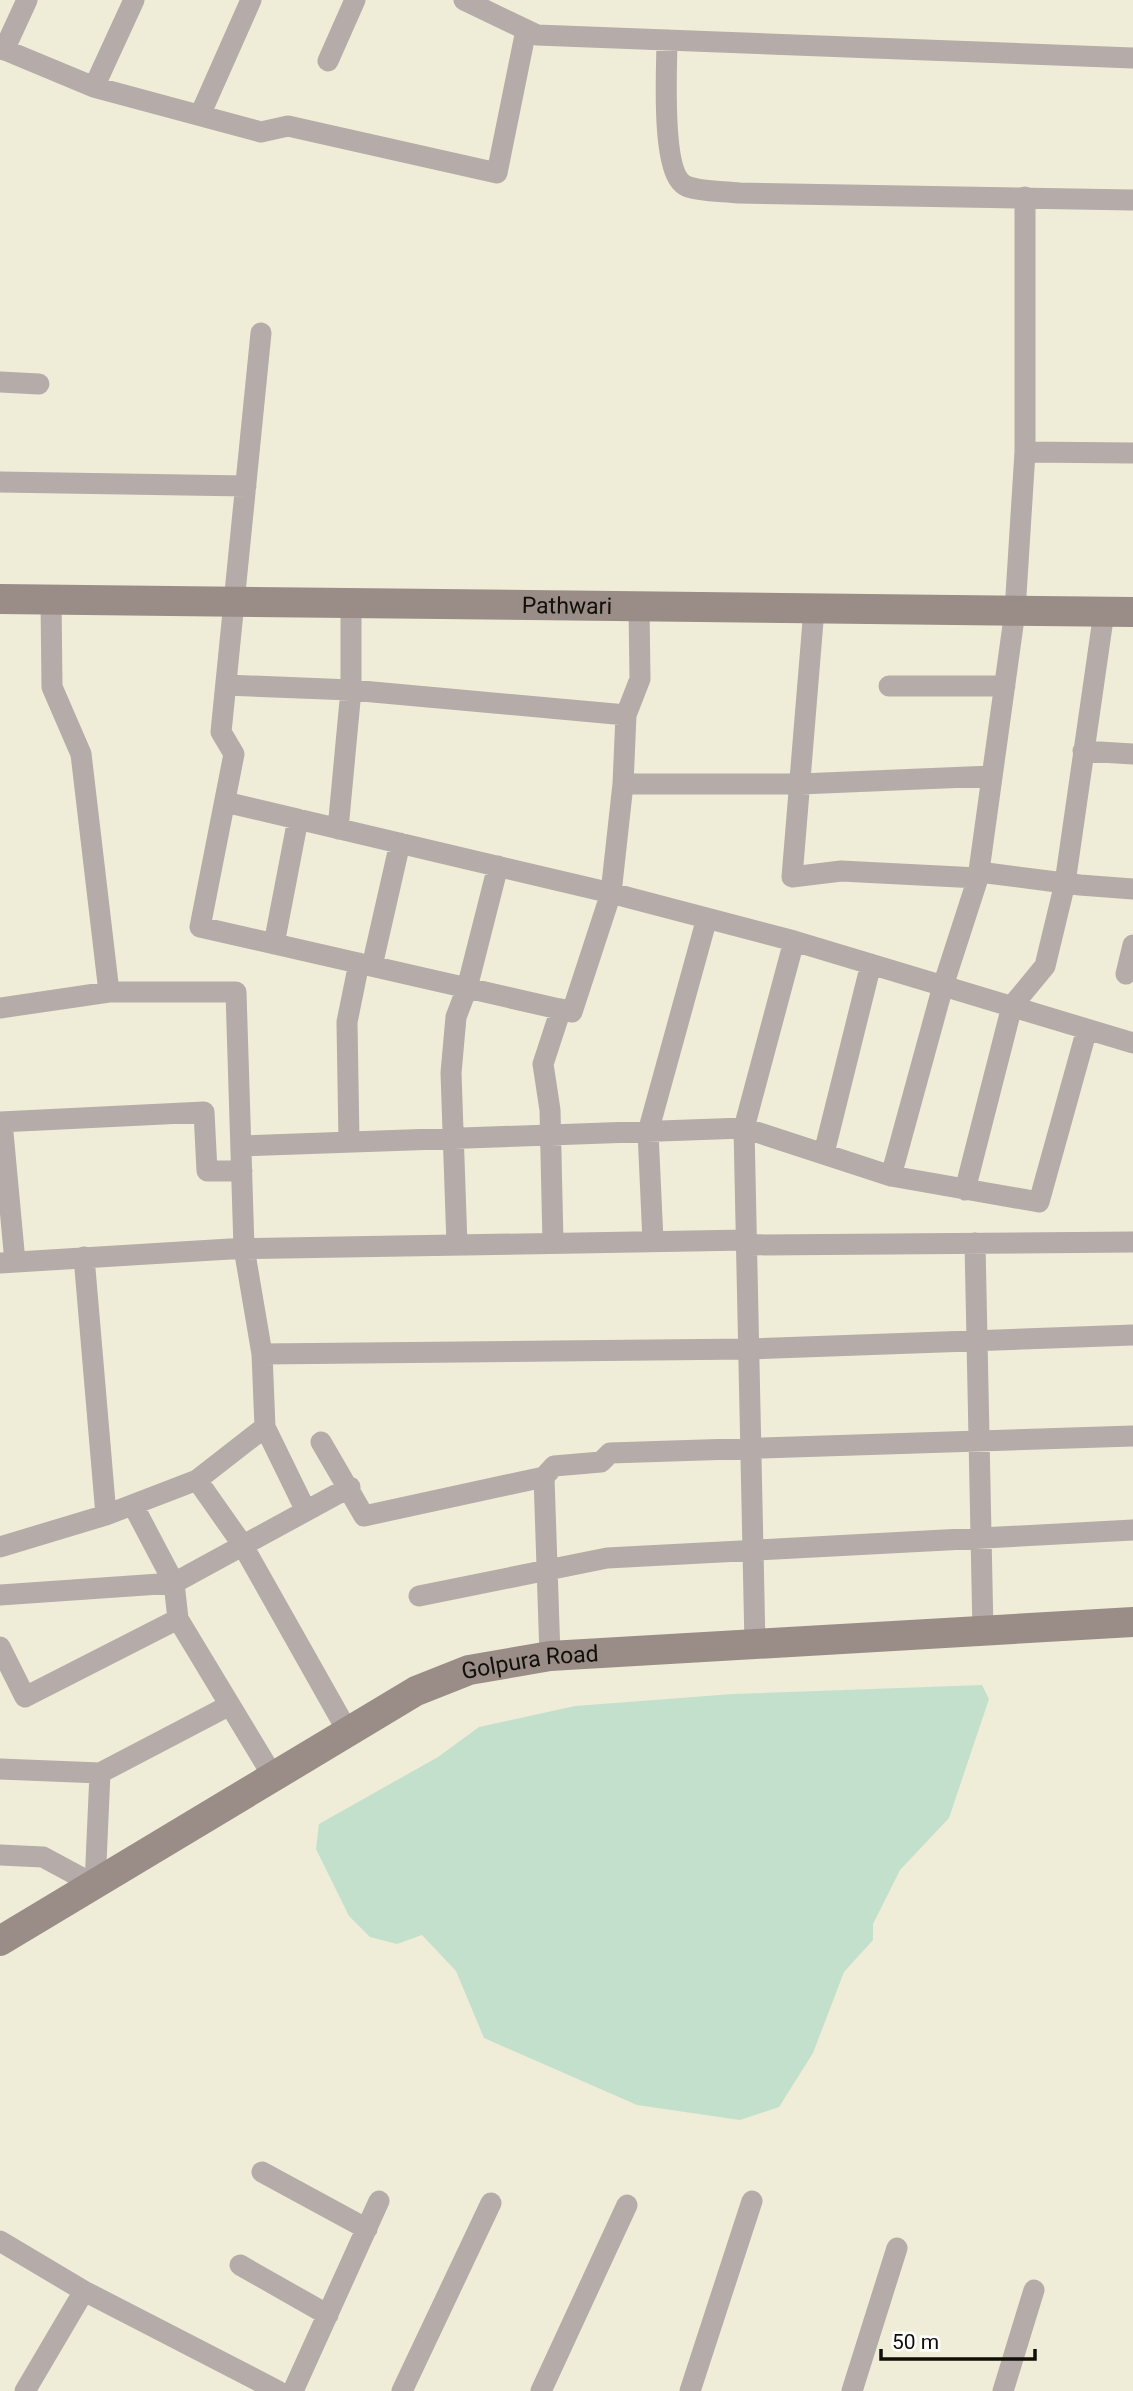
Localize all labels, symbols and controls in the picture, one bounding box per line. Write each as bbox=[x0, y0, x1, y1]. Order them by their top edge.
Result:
street label: Pathwari bbox=[522, 592, 612, 620]
street label: Golpura Road bbox=[459, 1640, 599, 1685]
scale bar bbox=[881, 2318, 1035, 2362]
text: 50 m bbox=[892, 2330, 939, 2354]

